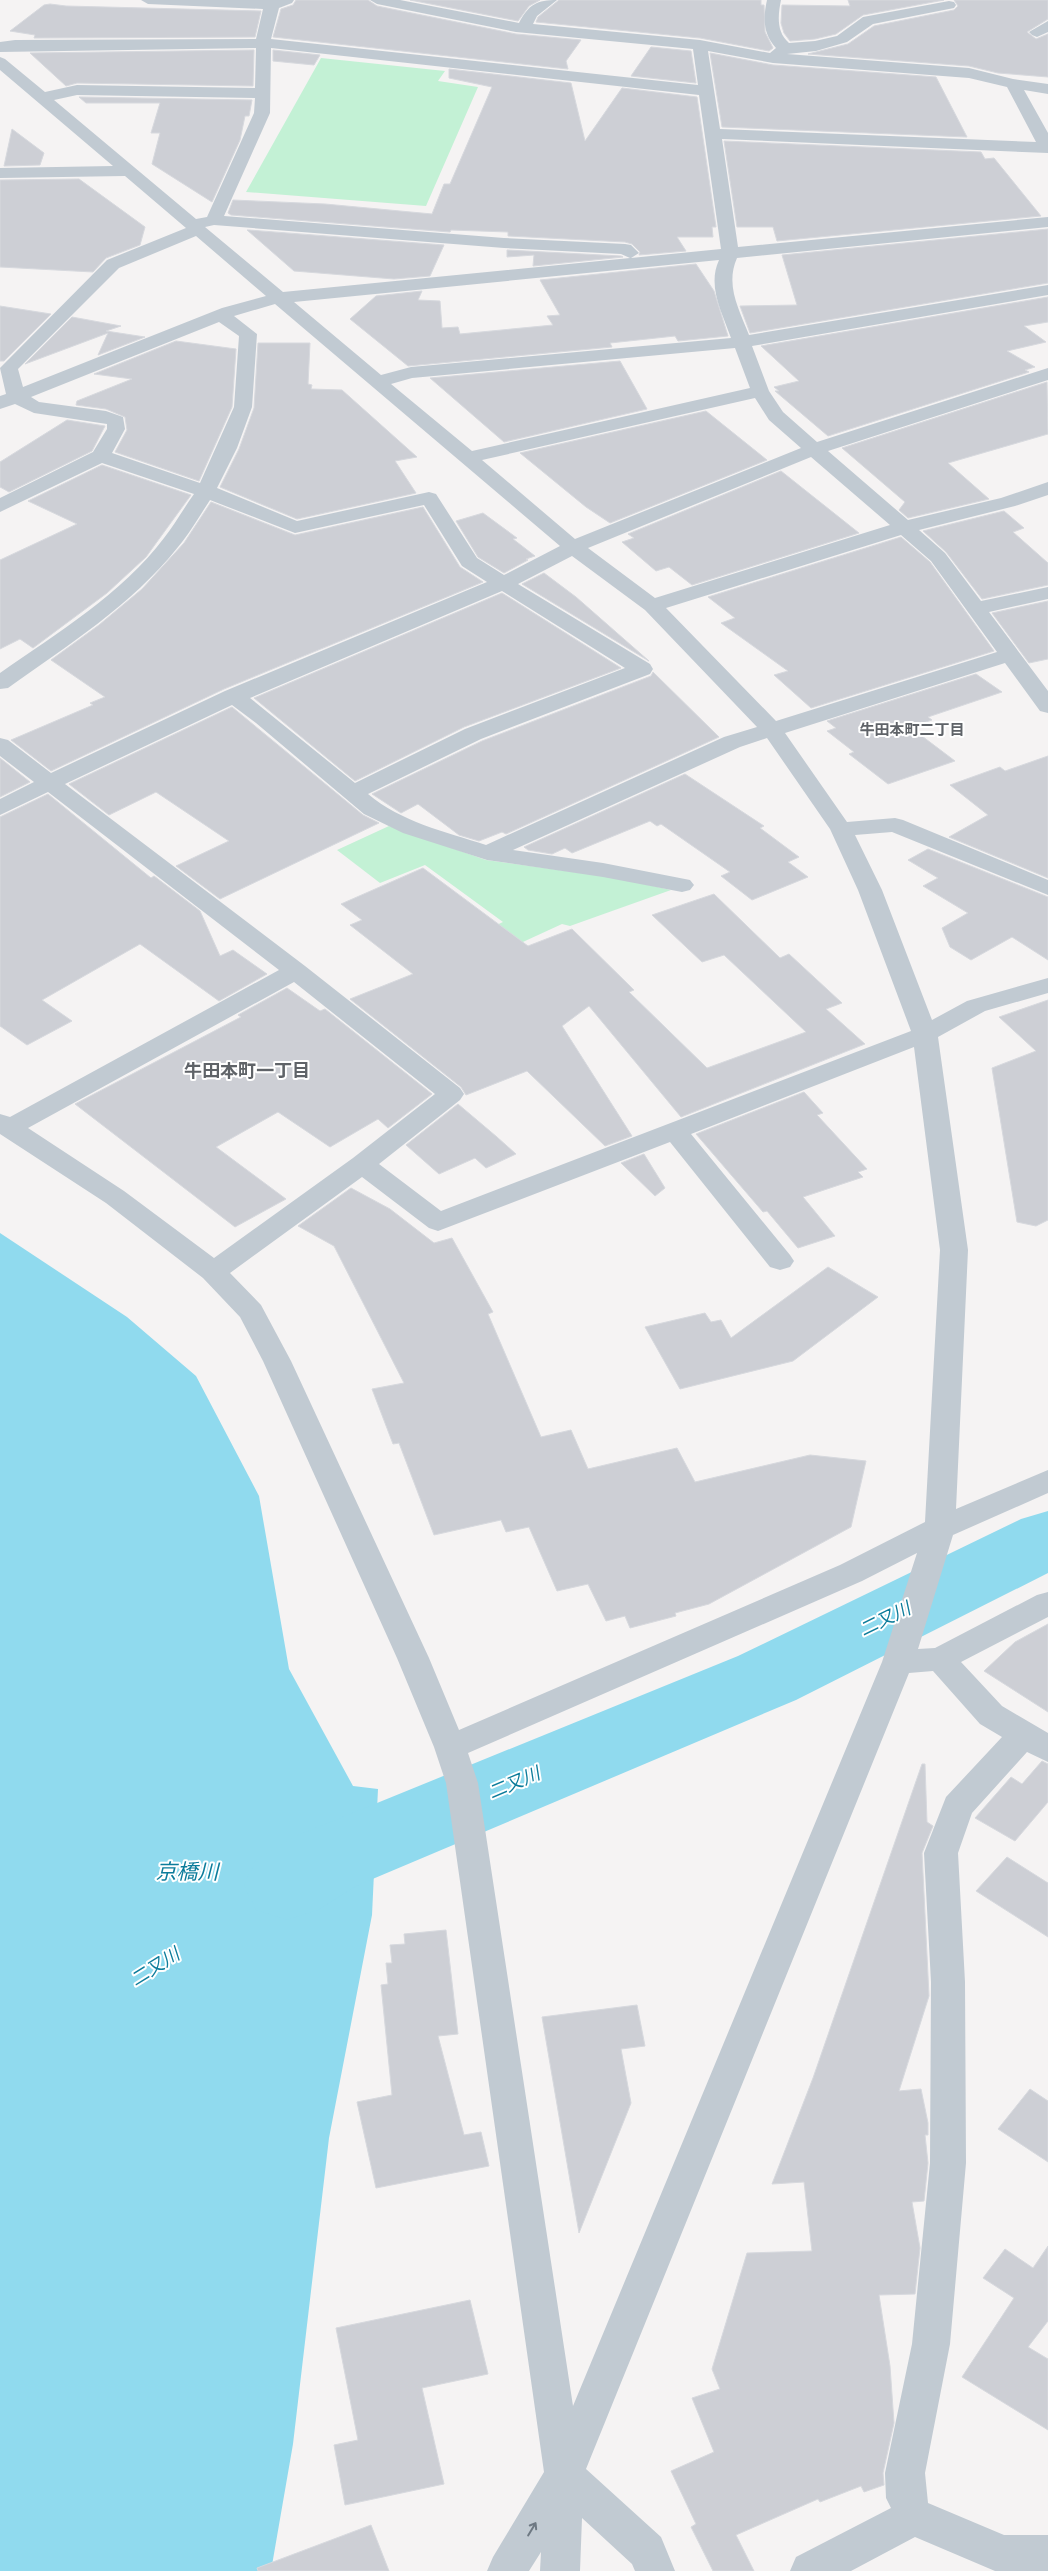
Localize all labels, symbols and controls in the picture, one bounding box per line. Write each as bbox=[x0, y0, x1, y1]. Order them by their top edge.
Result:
district label: 牛田本町二丁目 bbox=[859, 720, 965, 738]
district label: 牛田本町一丁目 bbox=[184, 1059, 310, 1081]
water label: 二又川 bbox=[855, 1596, 915, 1640]
water label: 二又川 bbox=[484, 1761, 545, 1803]
water label: 京橋川 bbox=[156, 1858, 220, 1883]
water label: 二又川 bbox=[126, 1941, 185, 1990]
one-way arrow bbox=[527, 2523, 537, 2537]

